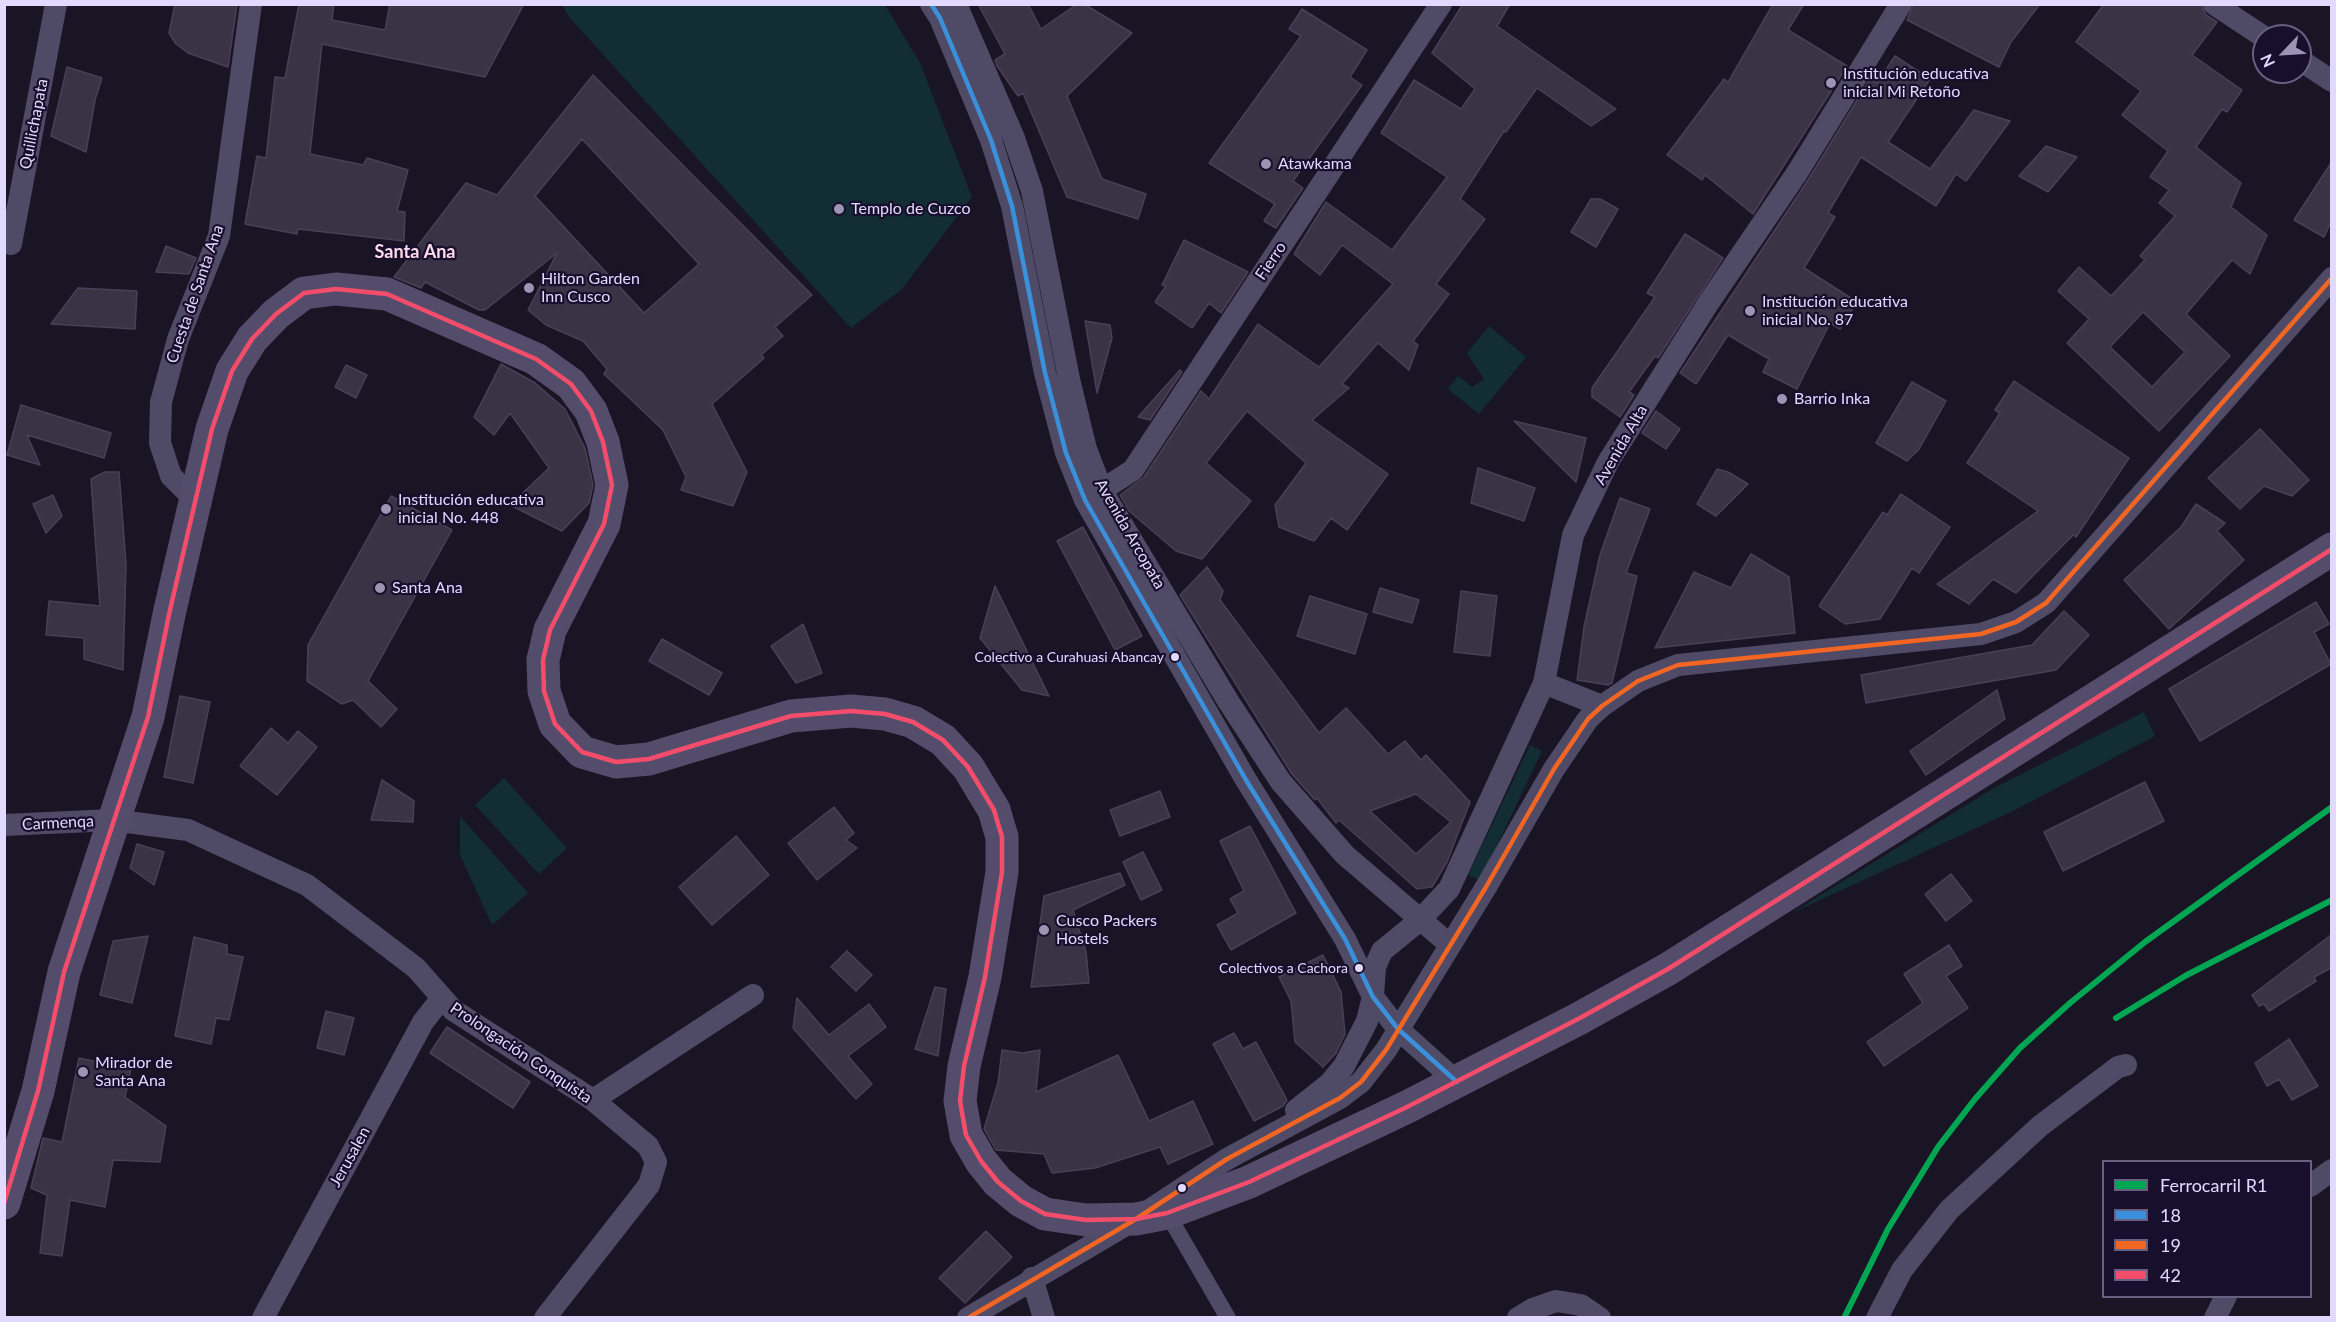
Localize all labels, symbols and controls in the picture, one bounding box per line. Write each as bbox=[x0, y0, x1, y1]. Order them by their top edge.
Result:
north arrow bbox=[2252, 24, 2312, 84]
text: N bbox=[2256, 51, 2278, 71]
place label: Institución educativa inicial Mi Retoño bbox=[1843, 64, 1989, 102]
marker: Institución educativa inicial Mi Retoño bbox=[1824, 76, 1838, 90]
street label: Quillichapata bbox=[16, 77, 52, 171]
place label: Atawkama bbox=[1278, 154, 1352, 174]
marker: Atawkama bbox=[1259, 157, 1273, 171]
place label: Templo de Cuzco bbox=[851, 199, 971, 219]
marker: Templo de Cuzco bbox=[832, 202, 846, 216]
street label: Cuesta de Santa Ana bbox=[162, 222, 228, 366]
street label: Fierro bbox=[1251, 238, 1291, 284]
district label: Santa Ana bbox=[375, 241, 455, 263]
place label: Hilton Garden Inn Cusco bbox=[541, 269, 640, 307]
marker: Hilton Garden Inn Cusco bbox=[522, 281, 536, 295]
place label: Institución educativa inicial No. 87 bbox=[1762, 292, 1908, 330]
marker: Institución educativa inicial No. 87 bbox=[1743, 304, 1757, 318]
place label: Barrio Inka bbox=[1794, 389, 1870, 409]
marker: Barrio Inka bbox=[1775, 392, 1789, 406]
street label: Avenida Alta bbox=[1591, 402, 1651, 488]
street label: Avenida Arcopata bbox=[1091, 476, 1169, 592]
place label: Institución educativa inicial No. 448 bbox=[398, 490, 544, 528]
marker: Institución educativa inicial No. 448 bbox=[379, 502, 393, 516]
place label: Santa Ana bbox=[392, 578, 463, 598]
marker: Santa Ana bbox=[373, 581, 387, 595]
place label: Colectivo a Curahuasi Abancay bbox=[974, 649, 1164, 665]
marker: Colectivo a Curahuasi Abancay bbox=[1169, 651, 1181, 663]
street label: Carmenqa bbox=[22, 812, 94, 834]
place label: Cusco Packers Hostels bbox=[1056, 911, 1157, 949]
marker: Cusco Packers Hostels bbox=[1037, 923, 1051, 937]
place label: Colectivos a Cachora bbox=[1219, 960, 1348, 976]
marker: Colectivos a Cachora bbox=[1353, 962, 1365, 974]
street label: Prolongación Conquista bbox=[447, 998, 595, 1108]
place label: Mirador de Santa Ana bbox=[95, 1053, 173, 1091]
marker: Mirador de Santa Ana bbox=[76, 1065, 90, 1079]
street label: Jerusalen bbox=[326, 1124, 374, 1190]
legend bbox=[2102, 1160, 2312, 1298]
text: Ferrocarril R1 bbox=[2160, 1174, 2267, 1196]
unlabelled marker bbox=[1176, 1182, 1188, 1194]
text: 18 bbox=[2160, 1204, 2181, 1226]
text: 19 bbox=[2160, 1234, 2181, 1256]
text: 42 bbox=[2160, 1264, 2181, 1286]

